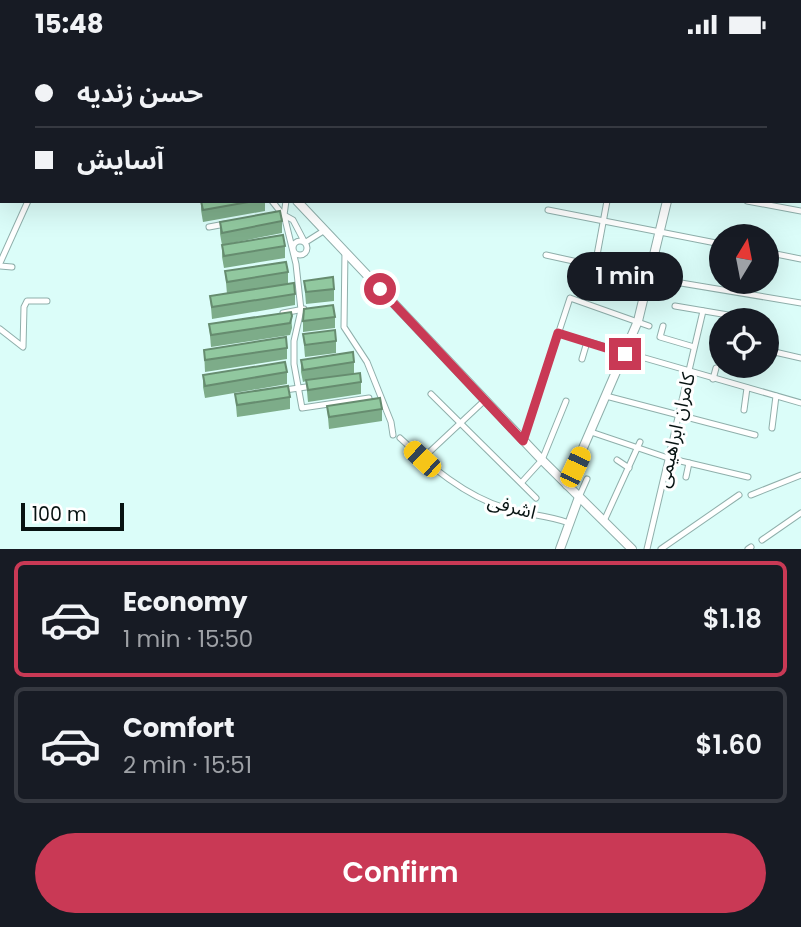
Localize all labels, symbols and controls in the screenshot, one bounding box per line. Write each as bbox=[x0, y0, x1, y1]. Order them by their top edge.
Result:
text: 15:48 bbox=[35, 6, 104, 42]
text: حسن زندیه bbox=[77, 75, 203, 111]
text: آسایش bbox=[77, 142, 164, 178]
north arrow bbox=[709, 224, 779, 294]
map controls bbox=[709, 224, 779, 378]
callout: 1 min bbox=[567, 253, 683, 301]
text: 1 min bbox=[595, 260, 655, 292]
route start bbox=[364, 273, 396, 305]
button: locate bbox=[709, 308, 779, 378]
route end bbox=[609, 338, 641, 370]
street label: کامران ابراهیمی bbox=[649, 369, 702, 490]
car bbox=[400, 437, 445, 481]
car bbox=[557, 444, 594, 490]
street label: اشرفی bbox=[485, 487, 539, 526]
scale bar bbox=[21, 500, 124, 532]
text: 100 m bbox=[32, 501, 87, 528]
text: Economy bbox=[123, 584, 247, 620]
icon: car bbox=[39, 588, 102, 651]
text: $1.18 bbox=[703, 601, 762, 637]
text: 1 min · 15:50 bbox=[123, 623, 253, 655]
text: Comfort bbox=[123, 710, 235, 746]
icon: car bbox=[39, 714, 102, 777]
text: $1.60 bbox=[695, 727, 762, 763]
text: 2 min · 15:51 bbox=[123, 749, 252, 781]
button: Confirm bbox=[35, 833, 766, 913]

